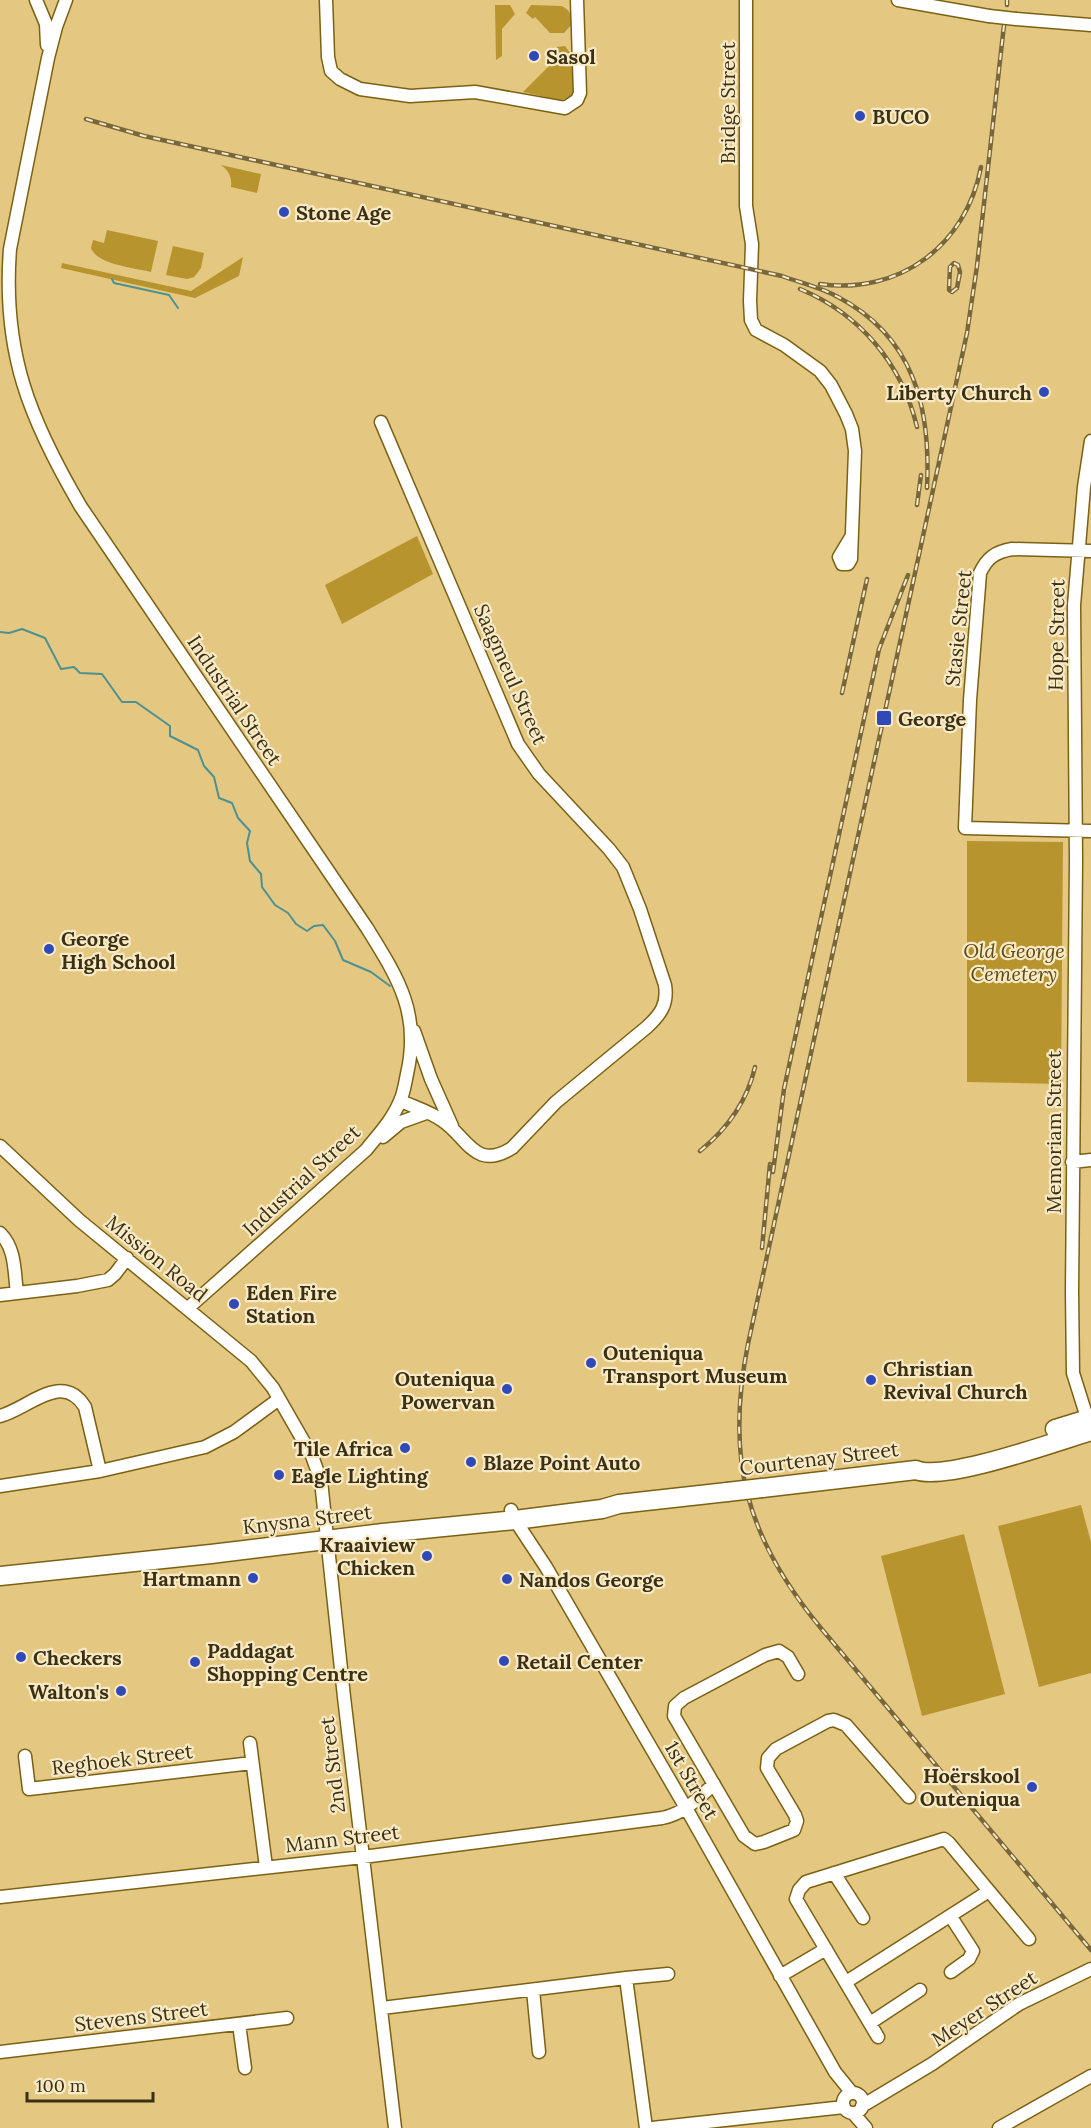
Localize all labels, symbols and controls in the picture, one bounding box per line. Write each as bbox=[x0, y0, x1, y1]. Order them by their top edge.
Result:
street label: Bridge Street bbox=[715, 42, 740, 164]
place label: Sasol bbox=[546, 44, 596, 69]
marker: Sasol bbox=[527, 49, 541, 63]
place label: BUCO bbox=[872, 104, 929, 129]
marker: BUCO bbox=[853, 109, 867, 123]
place label: Stone Age bbox=[296, 200, 391, 225]
marker: Stone Age bbox=[277, 205, 291, 219]
place label: Liberty Church bbox=[886, 380, 1033, 405]
marker: Liberty Church bbox=[1037, 385, 1051, 399]
street label: Stasie Street bbox=[939, 568, 977, 687]
street label: Hope Street bbox=[1043, 579, 1069, 691]
street label: Saagmeul Street bbox=[469, 600, 553, 748]
street label: Industrial Street bbox=[182, 630, 288, 770]
place label: George bbox=[898, 706, 967, 731]
marker: George bbox=[875, 709, 893, 727]
place label: George High School bbox=[61, 926, 176, 974]
park label: Old George Cemetery bbox=[963, 938, 1065, 986]
marker: George High School bbox=[42, 942, 56, 956]
street label: Memoriam Street bbox=[1041, 1050, 1066, 1214]
street label: Industrial Street bbox=[237, 1119, 365, 1241]
street label: Mission Road bbox=[101, 1209, 213, 1307]
place label: Eden Fire Station bbox=[246, 1280, 337, 1328]
marker: Eden Fire Station bbox=[227, 1297, 241, 1311]
place label: Outeniqua Transport Museum bbox=[603, 1340, 788, 1388]
marker: Outeniqua Transport Museum bbox=[584, 1356, 598, 1370]
place label: Christian Revival Church bbox=[883, 1356, 1028, 1404]
place label: Outeniqua Powervan bbox=[395, 1366, 496, 1414]
marker: Christian Revival Church bbox=[864, 1373, 878, 1387]
marker: Outeniqua Powervan bbox=[500, 1382, 514, 1396]
place label: Tile Africa bbox=[294, 1436, 394, 1461]
street label: Courtenay Street bbox=[738, 1436, 900, 1480]
marker: Tile Africa bbox=[398, 1441, 412, 1455]
place label: Blaze Point Auto bbox=[483, 1450, 640, 1475]
marker: Blaze Point Auto bbox=[464, 1455, 478, 1469]
place label: Eagle Lighting bbox=[291, 1463, 429, 1488]
marker: Eagle Lighting bbox=[272, 1468, 286, 1482]
street label: Knysna Street bbox=[241, 1499, 373, 1539]
place label: Kraaiview Chicken bbox=[320, 1532, 416, 1580]
marker: Kraaiview Chicken bbox=[420, 1549, 434, 1563]
place label: Hartmann bbox=[142, 1566, 241, 1591]
place label: Nandos George bbox=[519, 1567, 664, 1592]
marker: Hartmann bbox=[246, 1571, 260, 1585]
marker: Nandos George bbox=[500, 1572, 514, 1586]
place label: Paddagat Shopping Centre bbox=[207, 1638, 368, 1686]
place label: Checkers bbox=[33, 1645, 122, 1670]
place label: Retail Center bbox=[516, 1649, 643, 1674]
marker: Checkers bbox=[14, 1650, 28, 1664]
marker: Retail Center bbox=[497, 1654, 511, 1668]
marker: Paddagat Shopping Centre bbox=[188, 1655, 202, 1669]
place label: Walton's bbox=[28, 1679, 109, 1704]
marker: Walton's bbox=[114, 1684, 128, 1698]
street label: 2nd Street bbox=[314, 1715, 350, 1815]
street label: 1st Street bbox=[660, 1736, 725, 1824]
street label: Reghoek Street bbox=[50, 1738, 194, 1780]
place label: Hoërskool Outeniqua bbox=[920, 1763, 1021, 1811]
marker: Hoërskool Outeniqua bbox=[1025, 1780, 1039, 1794]
street label: Mann Street bbox=[283, 1819, 401, 1857]
street label: Meyer Street bbox=[927, 1964, 1042, 2051]
street label: Stevens Street bbox=[73, 1995, 209, 2037]
scale bar bbox=[27, 2065, 153, 2103]
text: 100 m bbox=[36, 2074, 86, 2097]

